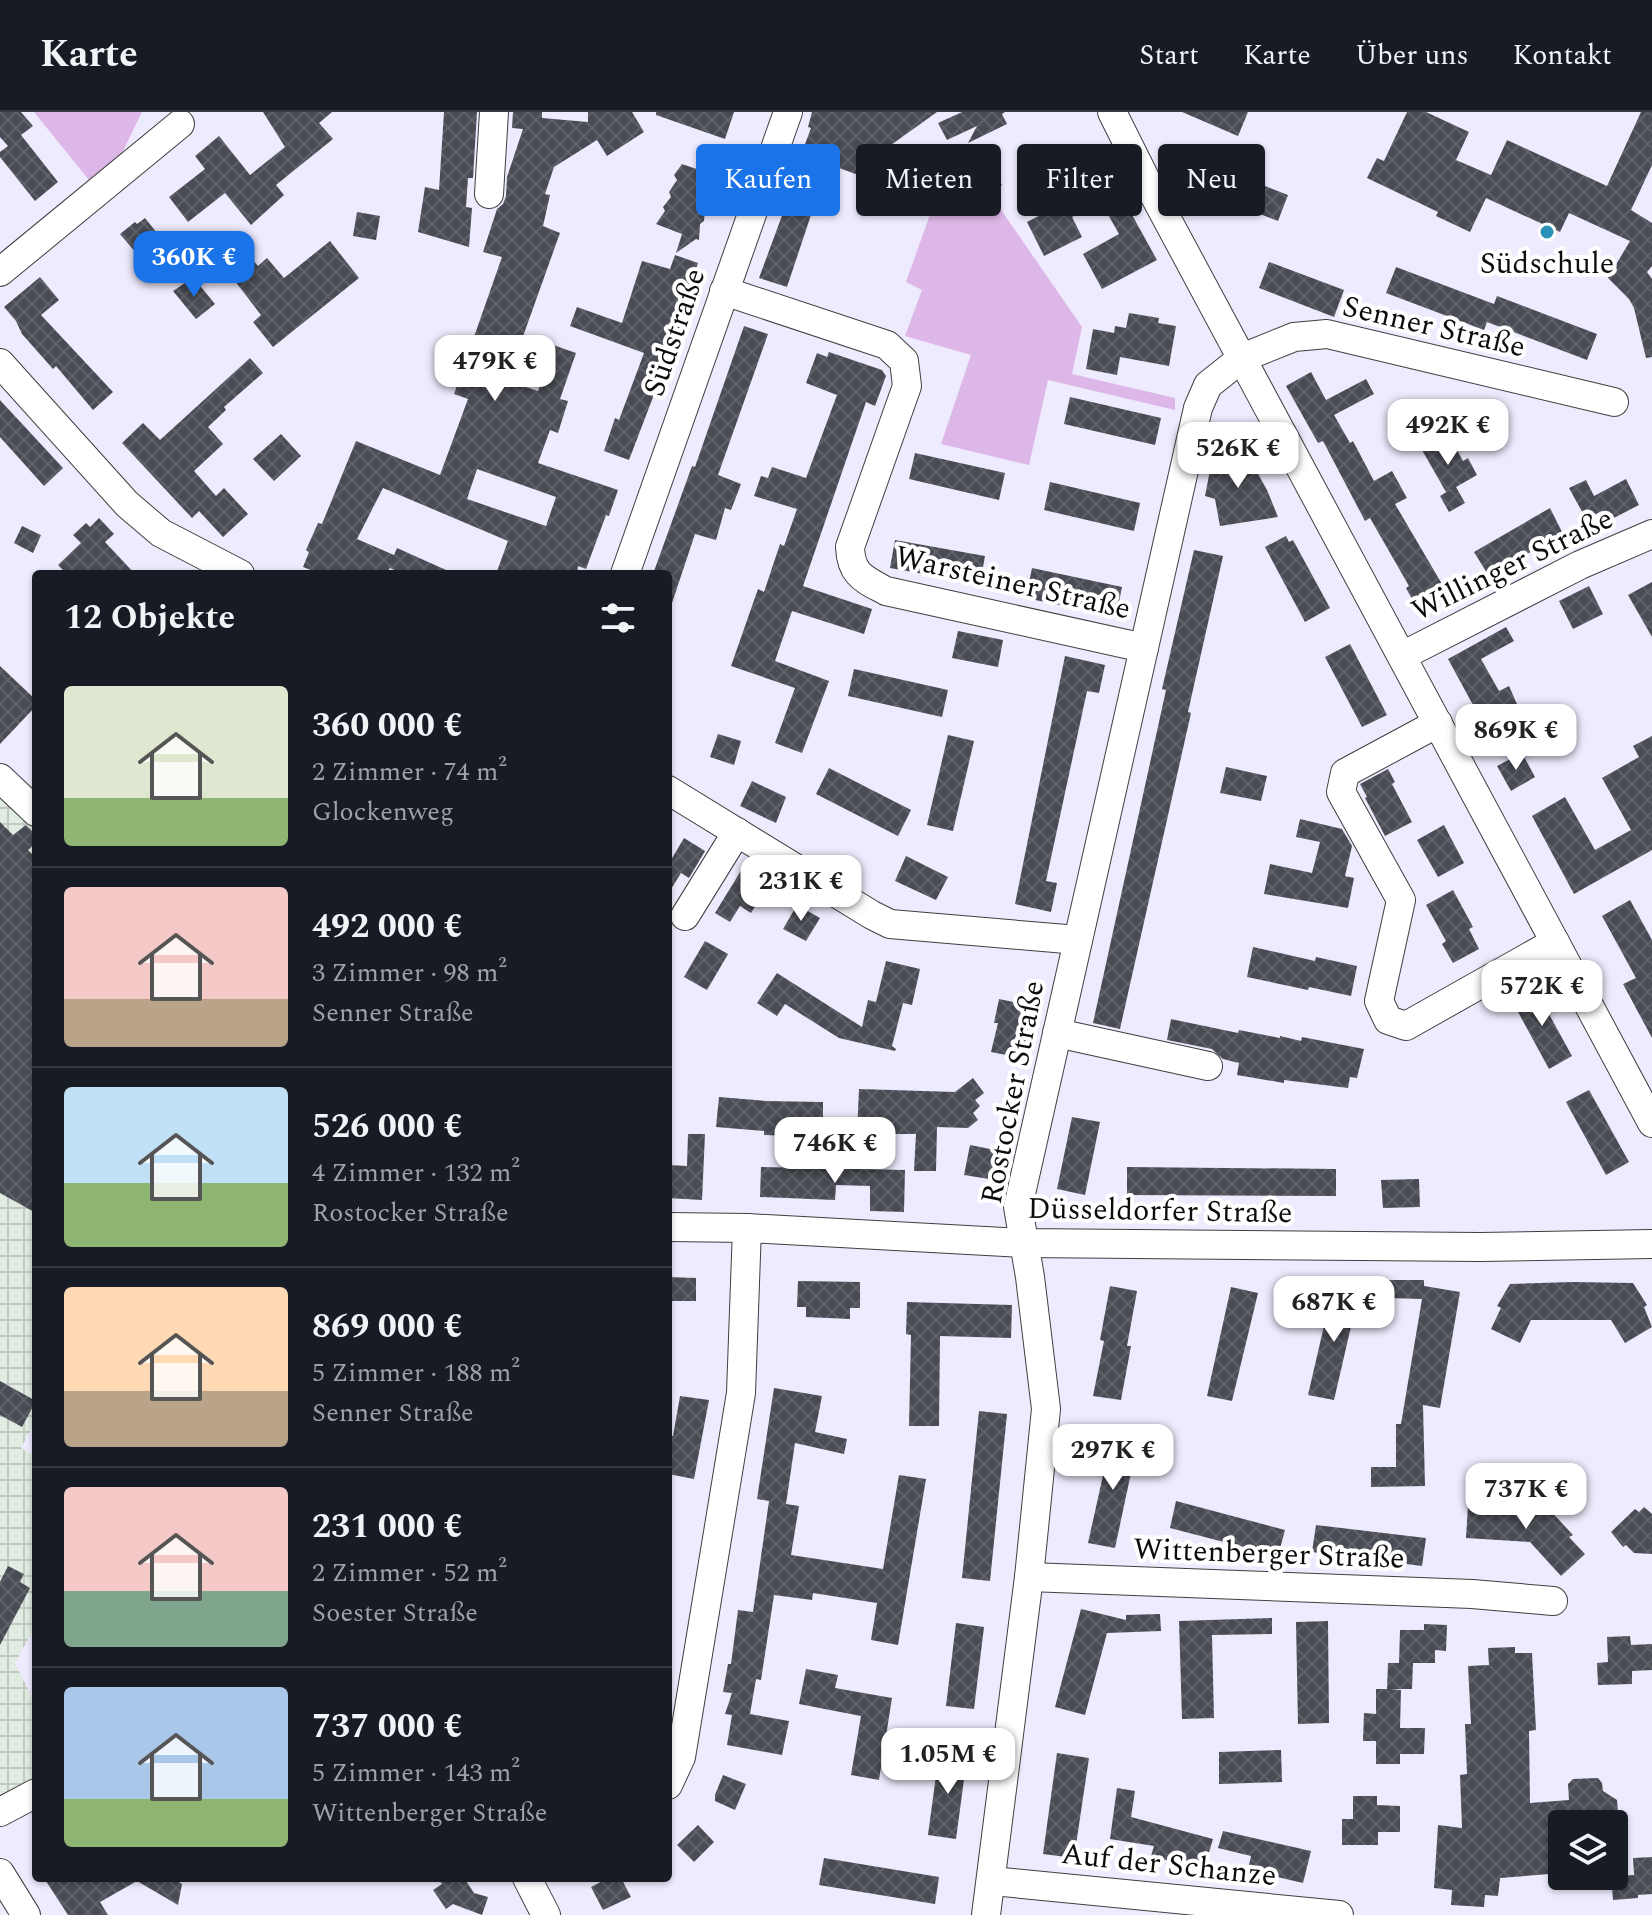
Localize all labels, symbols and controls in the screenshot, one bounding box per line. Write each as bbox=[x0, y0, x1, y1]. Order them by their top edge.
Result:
text: Karte bbox=[40, 26, 138, 84]
text: Start bbox=[1139, 34, 1199, 77]
text: Karte bbox=[1243, 34, 1311, 77]
text: Über uns bbox=[1355, 34, 1469, 77]
text: Kontakt bbox=[1513, 34, 1612, 77]
chip: Kaufen bbox=[696, 144, 840, 216]
chip: Mieten bbox=[856, 144, 1001, 216]
chip: Filter bbox=[1017, 144, 1142, 216]
chip: Neu bbox=[1158, 144, 1265, 216]
marker: Südschule bbox=[1538, 223, 1556, 241]
pin: 360K € bbox=[129, 231, 259, 299]
text: 360K € bbox=[152, 237, 236, 277]
place label: Südschule bbox=[1480, 241, 1614, 287]
street label: Südstraße bbox=[632, 262, 718, 403]
street label: Senner Straße bbox=[1338, 284, 1530, 370]
pin: 479K € bbox=[430, 335, 560, 403]
text: 479K € bbox=[453, 341, 537, 381]
pin: 492K € bbox=[1383, 399, 1513, 467]
text: 492K € bbox=[1406, 405, 1490, 445]
pin: 526K € bbox=[1173, 422, 1303, 490]
text: 526K € bbox=[1196, 428, 1280, 468]
street label: Willinger Straße bbox=[1404, 496, 1621, 634]
street label: Warsteiner Straße bbox=[890, 533, 1135, 632]
text: 12 Objekte bbox=[64, 592, 235, 644]
icon: filters bbox=[596, 596, 640, 640]
text: 360 000 € bbox=[312, 700, 463, 752]
pin: 869K € bbox=[1451, 704, 1581, 772]
text: 869K € bbox=[1474, 710, 1558, 750]
icon: home bbox=[128, 718, 224, 814]
text: 2 Zimmer · 74 m² bbox=[312, 752, 507, 792]
text: Glockenweg bbox=[312, 792, 454, 832]
pin: 231K € bbox=[736, 855, 866, 923]
text: 231K € bbox=[759, 861, 843, 901]
text: 492 000 € bbox=[312, 901, 463, 953]
icon: home bbox=[128, 919, 224, 1015]
text: 3 Zimmer · 98 m² bbox=[312, 953, 507, 993]
pin: 572K € bbox=[1477, 960, 1607, 1028]
text: 572K € bbox=[1500, 966, 1584, 1006]
street label: Rostocker Straße bbox=[969, 977, 1057, 1208]
text: Senner Straße bbox=[312, 993, 474, 1033]
text: 526 000 € bbox=[312, 1101, 463, 1153]
pin: 746K € bbox=[770, 1117, 900, 1185]
icon: home bbox=[128, 1119, 224, 1215]
text: 746K € bbox=[793, 1123, 877, 1163]
text: 4 Zimmer · 132 m² bbox=[312, 1153, 520, 1193]
street label: Düsseldorfer Straße bbox=[1027, 1186, 1293, 1236]
text: Rostocker Straße bbox=[312, 1193, 509, 1233]
pin: 687K € bbox=[1269, 1276, 1399, 1344]
text: 687K € bbox=[1292, 1282, 1376, 1322]
text: 869 000 € bbox=[312, 1301, 463, 1353]
icon: home bbox=[128, 1319, 224, 1415]
text: 5 Zimmer · 188 m² bbox=[312, 1353, 520, 1393]
text: Senner Straße bbox=[312, 1393, 474, 1433]
pin: 297K € bbox=[1048, 1424, 1178, 1492]
text: 297K € bbox=[1071, 1430, 1155, 1470]
pin: 737K € bbox=[1461, 1463, 1591, 1531]
text: 737K € bbox=[1484, 1469, 1568, 1509]
text: 231 000 € bbox=[312, 1501, 463, 1553]
icon: home bbox=[128, 1519, 224, 1615]
street label: Wittenberger Straße bbox=[1133, 1526, 1405, 1582]
text: 2 Zimmer · 52 m² bbox=[312, 1553, 507, 1593]
text: Soester Straße bbox=[312, 1593, 478, 1633]
text: 737 000 € bbox=[312, 1701, 463, 1753]
icon: home bbox=[128, 1719, 224, 1815]
pin: 1.05M € bbox=[874, 1728, 1022, 1796]
text: 1.05M € bbox=[899, 1734, 997, 1774]
text: 5 Zimmer · 143 m² bbox=[312, 1753, 520, 1793]
text: Wittenberger Straße bbox=[312, 1793, 547, 1833]
map controls bbox=[1548, 1810, 1628, 1890]
button: layers bbox=[1548, 1810, 1628, 1890]
street label: Auf der Schanze bbox=[1059, 1831, 1279, 1899]

